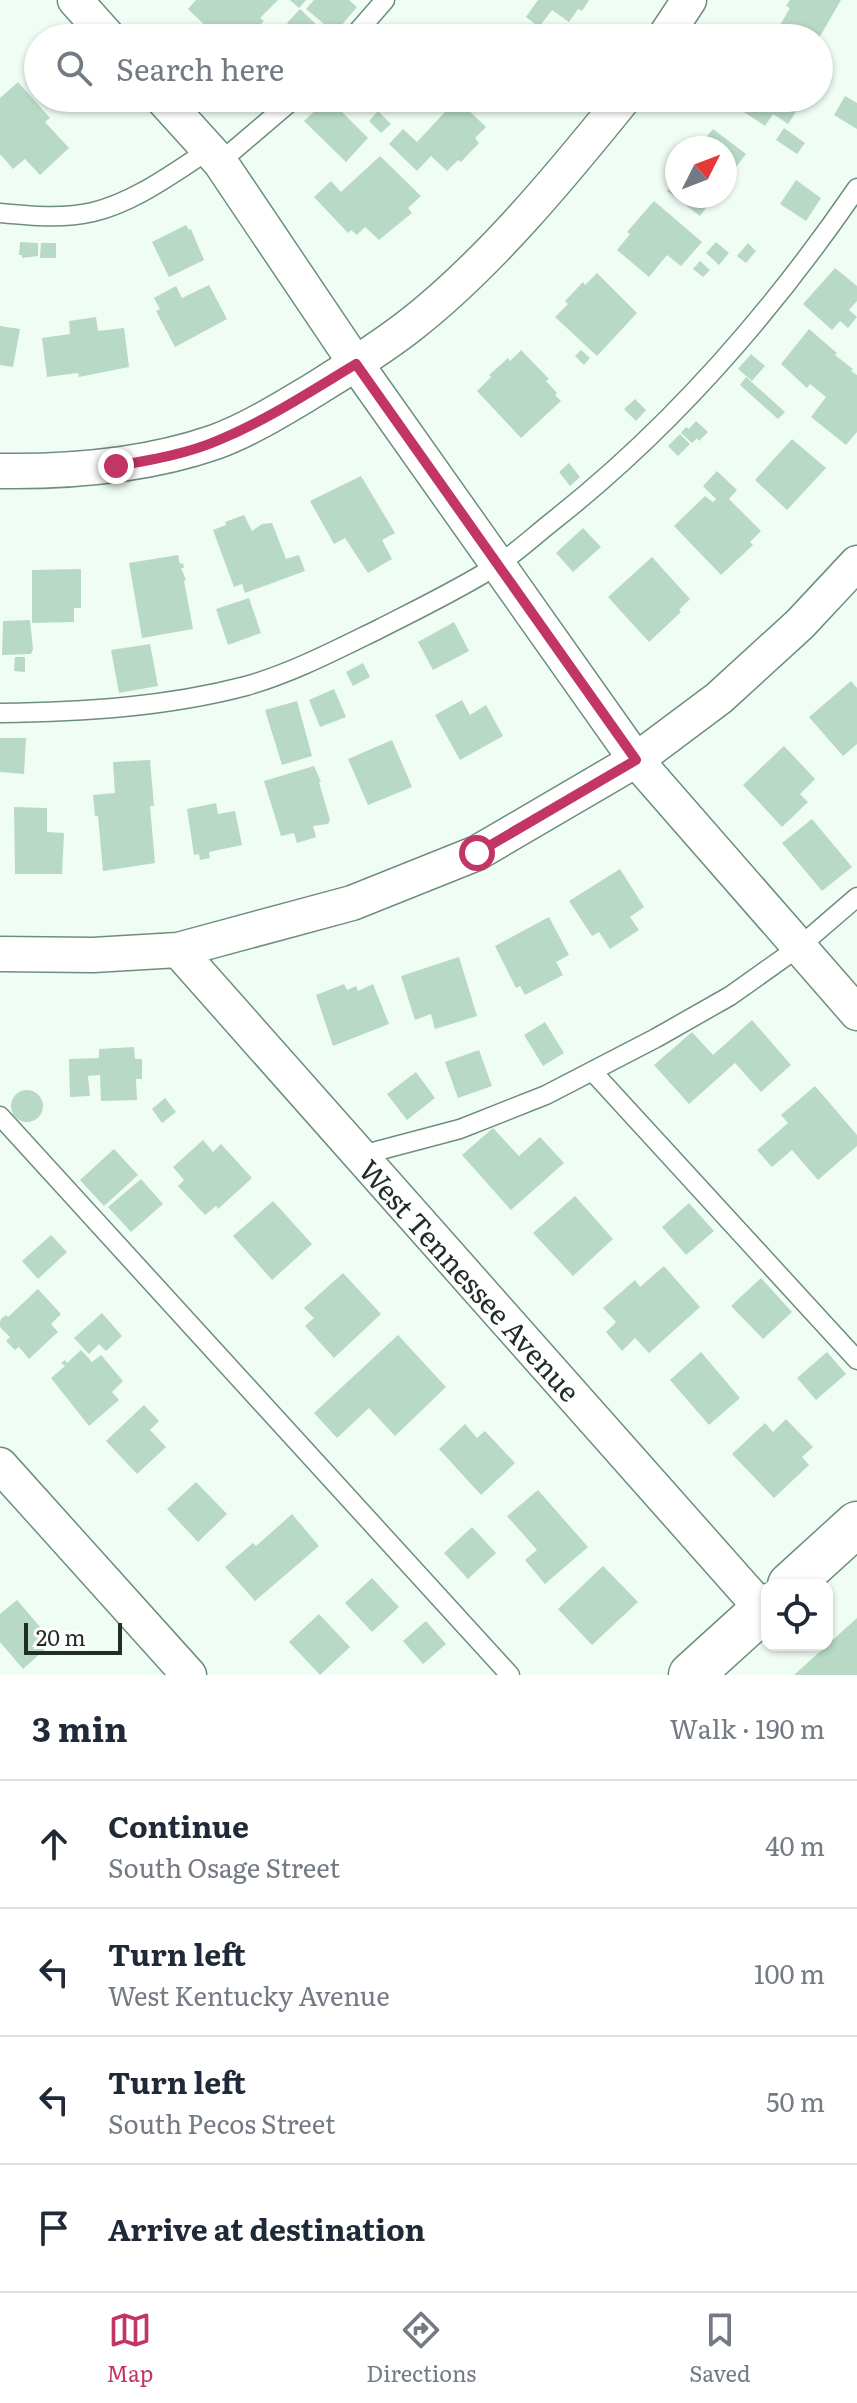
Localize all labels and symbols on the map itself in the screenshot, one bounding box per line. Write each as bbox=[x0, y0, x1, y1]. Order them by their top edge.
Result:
north arrow bbox=[665, 136, 737, 208]
route end bbox=[98, 448, 134, 484]
route start bbox=[459, 835, 495, 871]
street label: West Tennessee Avenue bbox=[350, 1149, 591, 1410]
scale bar bbox=[24, 1619, 122, 1655]

